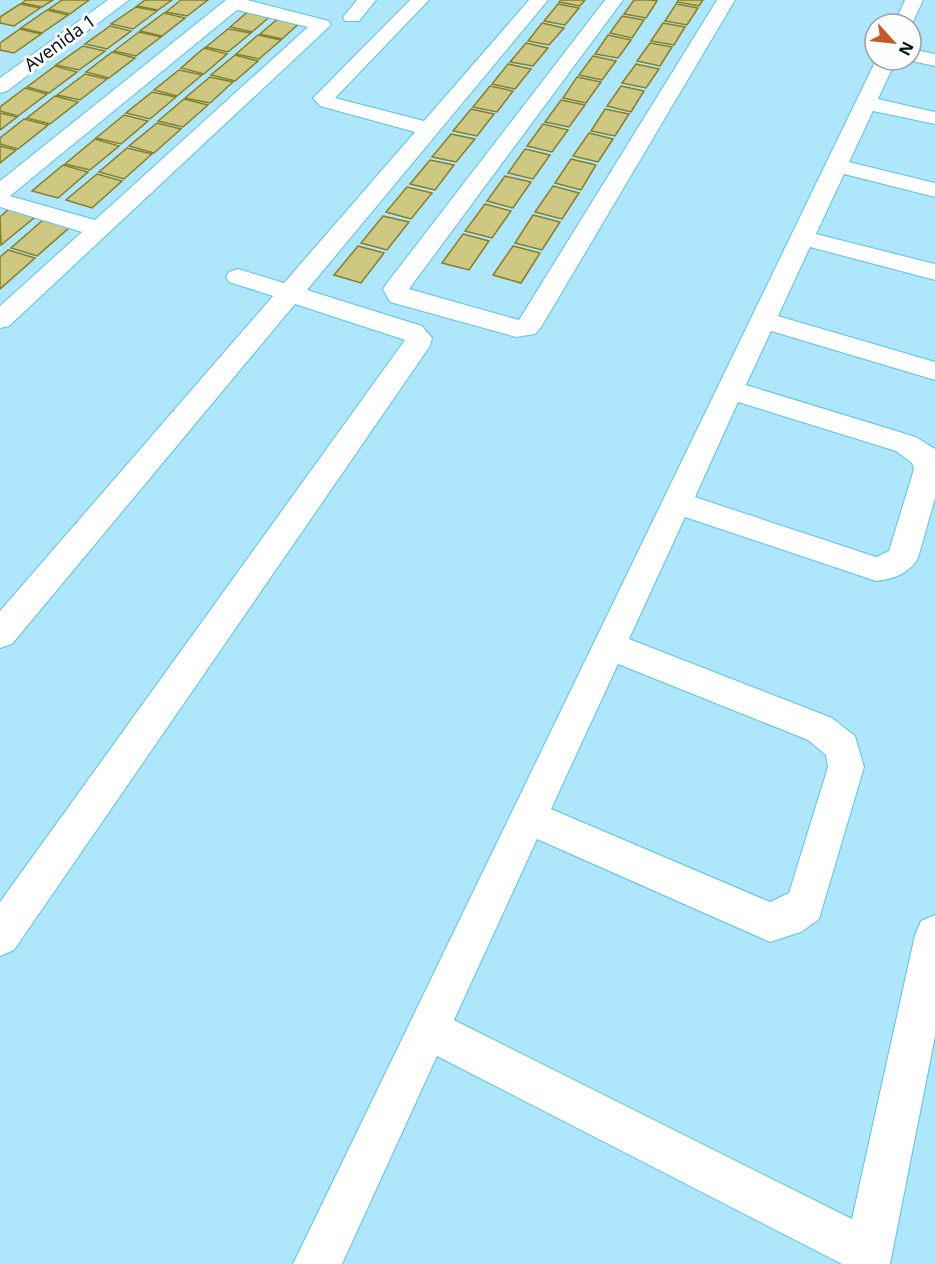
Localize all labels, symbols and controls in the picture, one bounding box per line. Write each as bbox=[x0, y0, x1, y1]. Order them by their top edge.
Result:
street label: Avenida 1 bbox=[19, 8, 100, 76]
north arrow bbox=[863, 12, 923, 72]
text: N bbox=[894, 38, 919, 60]

